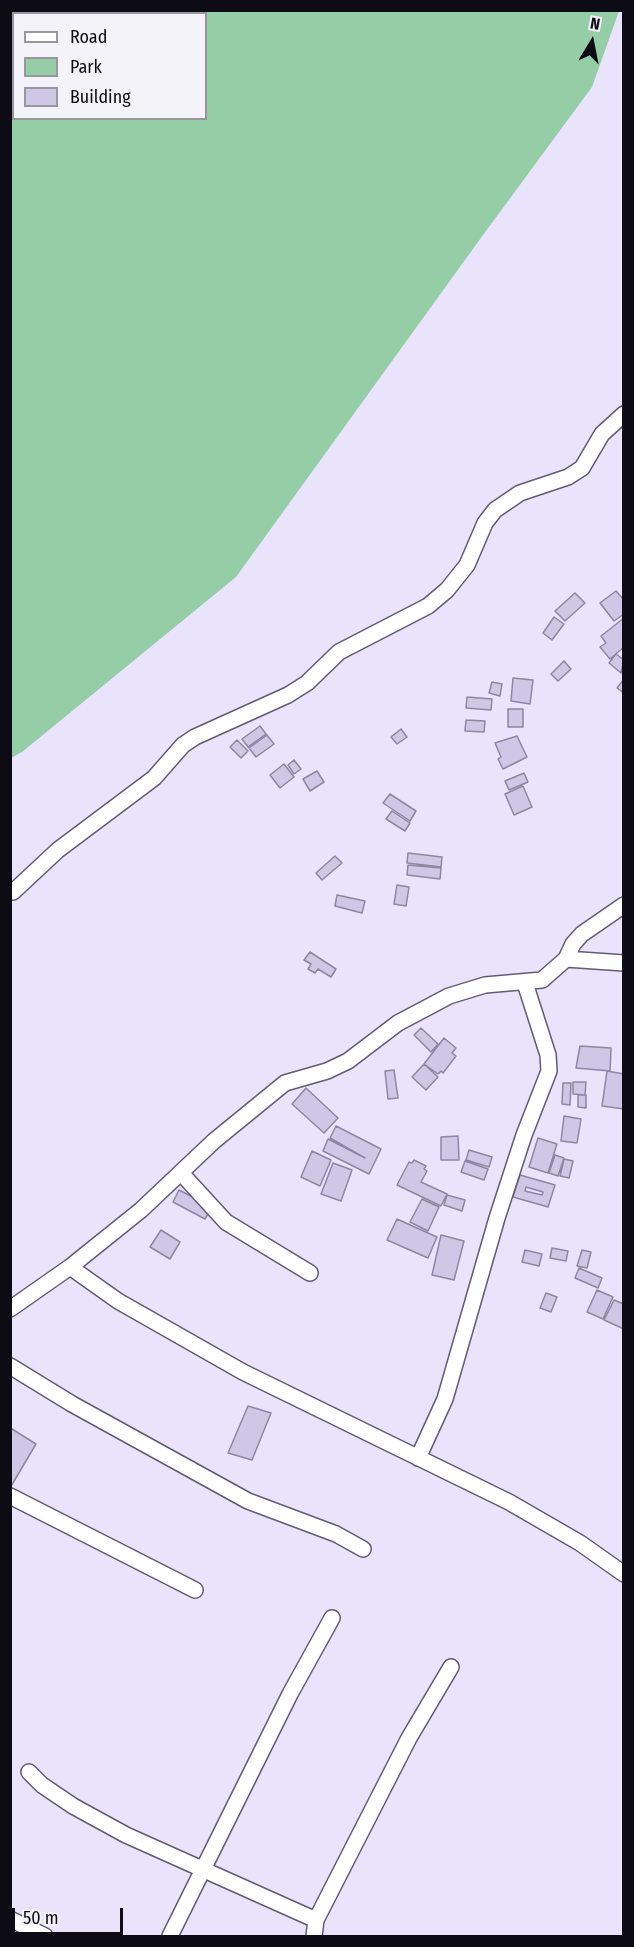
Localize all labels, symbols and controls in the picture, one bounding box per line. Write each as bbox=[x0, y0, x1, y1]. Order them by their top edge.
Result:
legend bbox=[12, 12, 207, 120]
north arrow bbox=[562, 12, 622, 72]
text: N bbox=[589, 14, 602, 34]
text: Road bbox=[70, 26, 107, 48]
text: Park bbox=[70, 56, 102, 78]
text: Building bbox=[70, 86, 131, 108]
scale bar bbox=[15, 1896, 126, 1934]
text: 50 m bbox=[23, 1907, 59, 1929]

